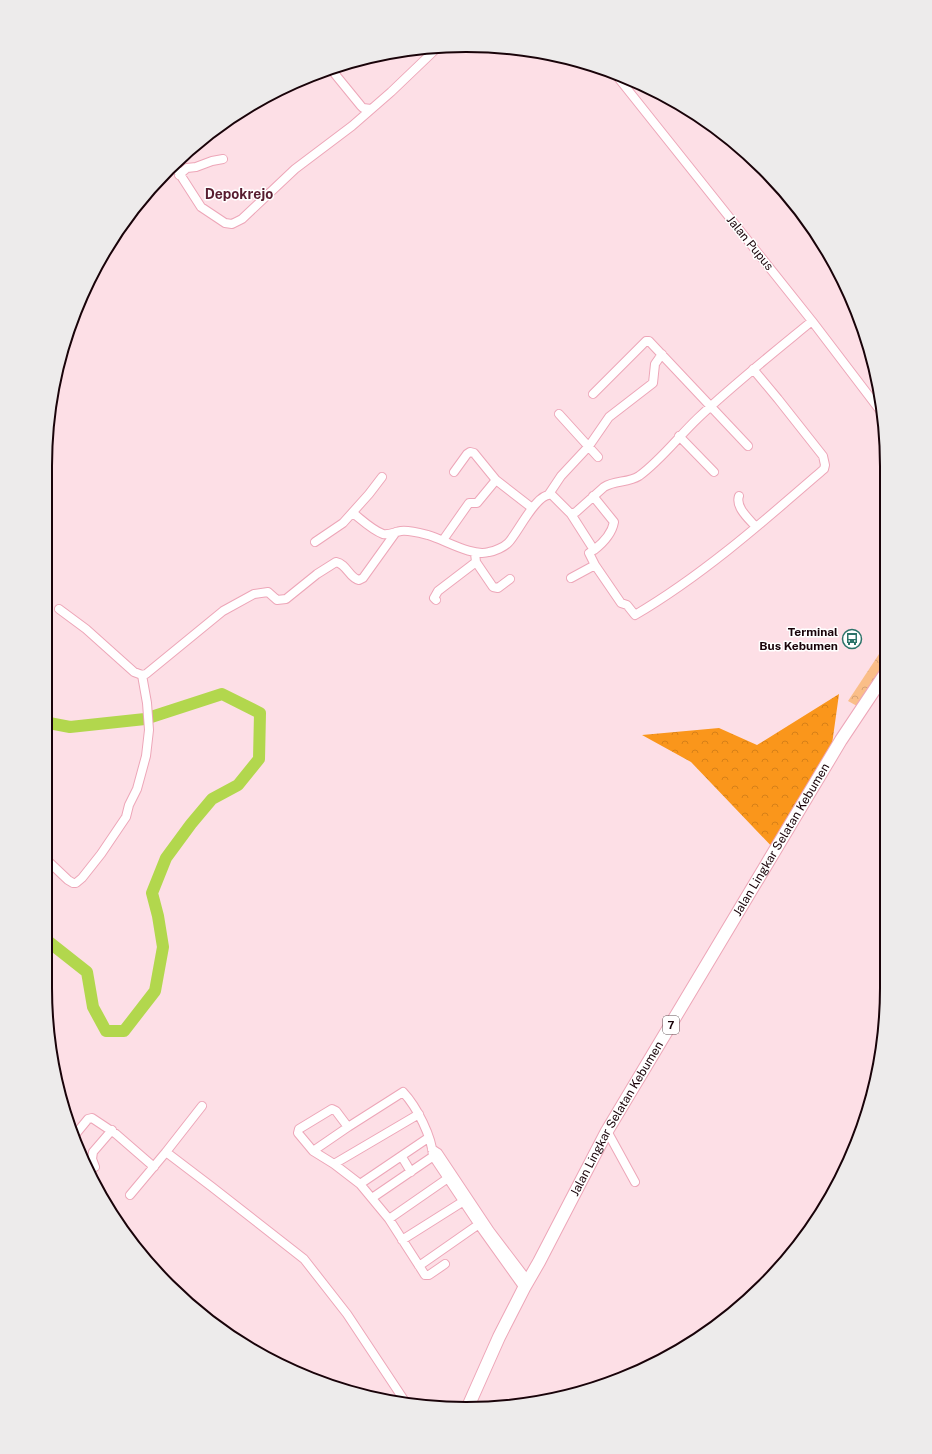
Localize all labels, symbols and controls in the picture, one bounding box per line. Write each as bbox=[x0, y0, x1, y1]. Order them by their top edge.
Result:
district label: Depokrejo bbox=[205, 186, 273, 202]
street label: Jalan Pupus bbox=[724, 213, 776, 273]
place label: Terminal Bus Kebumen bbox=[759, 625, 838, 653]
bus stop icon: Terminal Bus Kebumen bbox=[841, 628, 863, 650]
street label: Jalan Lingkar Selatan Kebumen bbox=[730, 761, 833, 919]
road number: 7 bbox=[663, 1016, 679, 1034]
street label: Jalan Lingkar Selatan Kebumen bbox=[568, 1039, 666, 1198]

